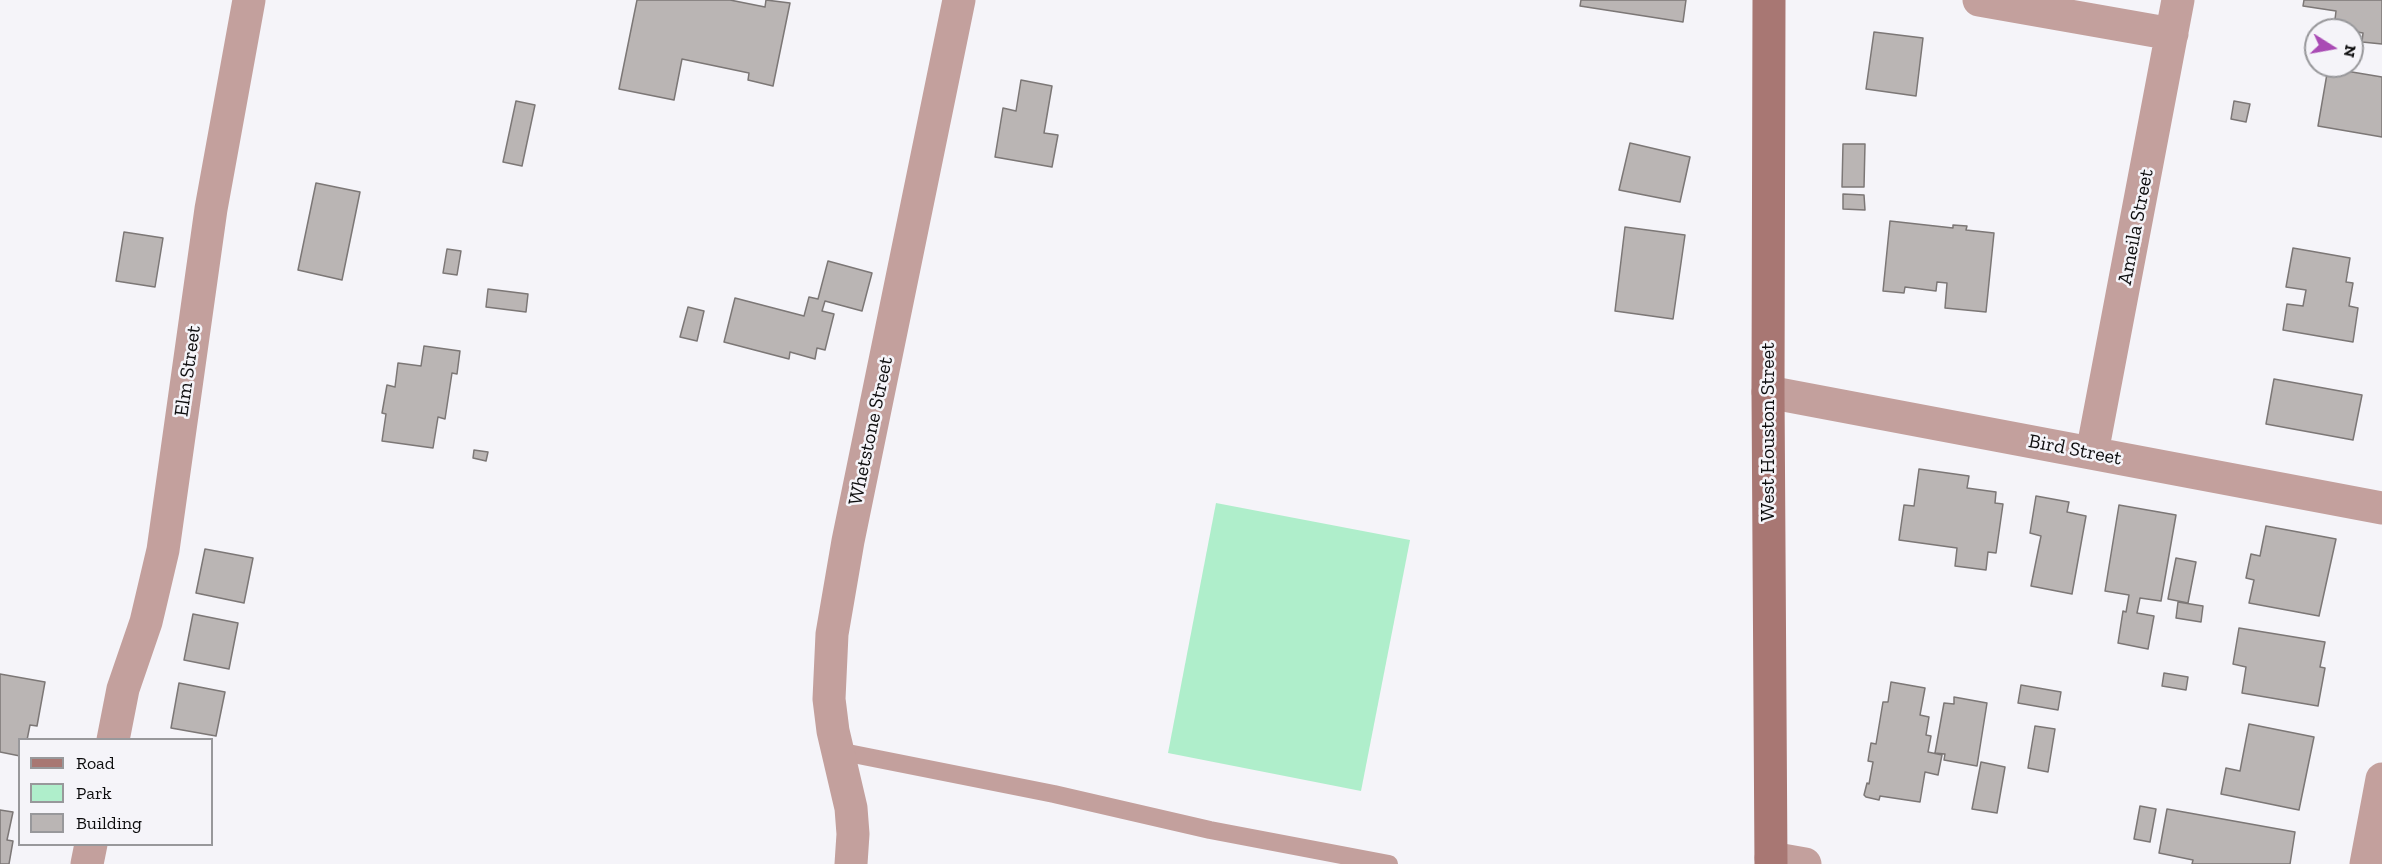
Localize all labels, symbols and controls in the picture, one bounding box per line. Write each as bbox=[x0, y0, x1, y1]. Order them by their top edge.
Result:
north arrow bbox=[2304, 18, 2364, 78]
text: N bbox=[2340, 43, 2361, 59]
street label: Ameila Street bbox=[2113, 167, 2159, 287]
street label: Elm Street bbox=[170, 324, 206, 418]
street label: West Houston Street bbox=[1756, 342, 1780, 522]
street label: Whetstone Street bbox=[844, 355, 898, 507]
street label: Bird Street bbox=[2026, 429, 2124, 471]
legend bbox=[18, 738, 213, 846]
text: Road bbox=[76, 752, 115, 774]
text: Park bbox=[76, 782, 112, 804]
text: Building bbox=[76, 812, 142, 834]

